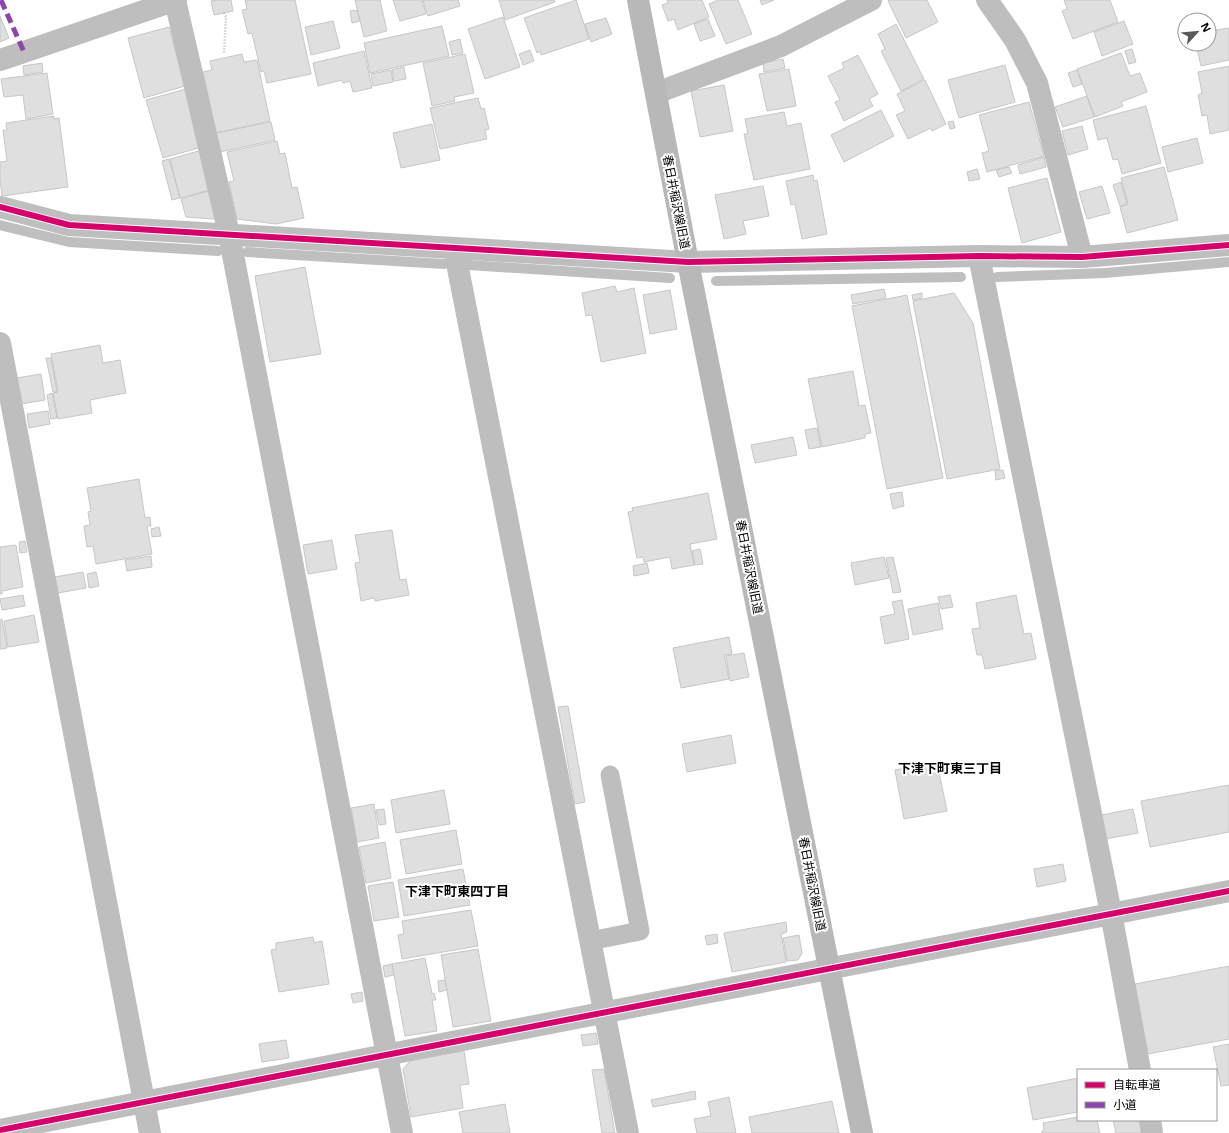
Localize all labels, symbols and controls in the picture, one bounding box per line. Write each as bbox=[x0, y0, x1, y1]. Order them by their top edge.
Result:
north arrow bbox=[1177, 12, 1217, 52]
text: N bbox=[1198, 20, 1215, 35]
street label: 春日井稲沢線旧道 bbox=[659, 153, 694, 251]
street label: 春日井稲沢線旧道 bbox=[732, 518, 767, 616]
district label: 下津下町東三丁目 bbox=[898, 759, 1002, 777]
street label: 春日井稲沢線旧道 bbox=[795, 835, 830, 933]
district label: 下津下町東四丁目 bbox=[405, 882, 509, 900]
legend bbox=[1077, 1069, 1217, 1121]
text: 自転車道 bbox=[1113, 1076, 1161, 1093]
text: 小道 bbox=[1113, 1096, 1137, 1113]

